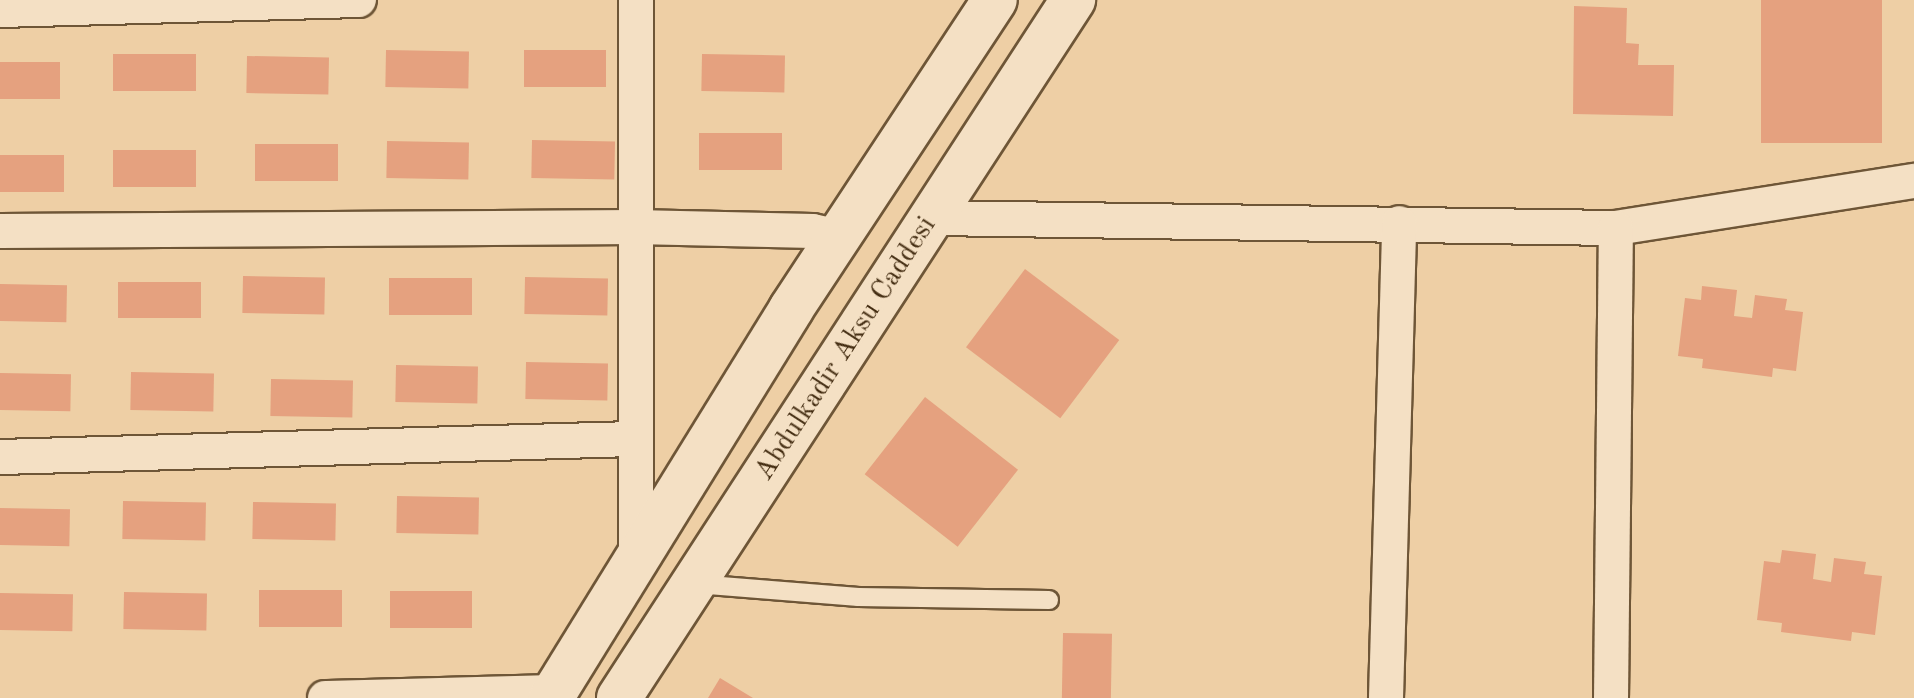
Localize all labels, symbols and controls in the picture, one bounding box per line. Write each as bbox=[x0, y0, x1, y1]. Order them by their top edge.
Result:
street label: Abdulkadir Aksu Caddesi bbox=[748, 211, 944, 487]

